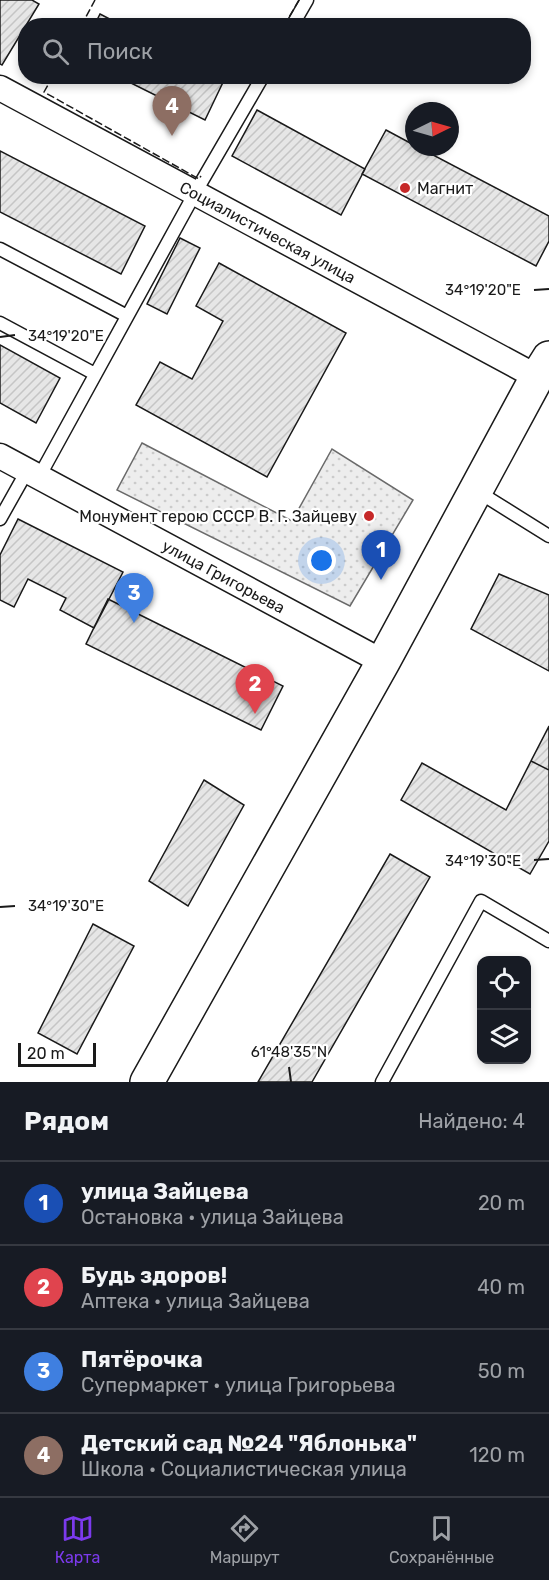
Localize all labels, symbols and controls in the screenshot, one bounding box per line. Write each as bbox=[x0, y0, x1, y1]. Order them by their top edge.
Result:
search box bbox=[18, 18, 531, 84]
icon: search bbox=[39, 35, 72, 68]
text: Поиск bbox=[87, 38, 153, 65]
pin: 4 bbox=[152, 86, 192, 136]
north arrow bbox=[405, 102, 459, 156]
street label: Социалистическая улица bbox=[176, 177, 359, 288]
place label: Магнит bbox=[417, 179, 473, 198]
marker: Магнит bbox=[398, 181, 412, 195]
text: 34°19'20"E bbox=[445, 281, 521, 299]
text: 34°19'20"E bbox=[28, 327, 104, 345]
place label: Монумент герою СССР В. Г. Зайцеву bbox=[79, 507, 357, 526]
marker: Монумент герою СССР В. Г. Зайцеву bbox=[362, 509, 376, 523]
pin: 1 bbox=[362, 530, 400, 580]
street label: улица Григорьева bbox=[159, 536, 288, 617]
your location bbox=[307, 546, 336, 575]
pin: 3 bbox=[114, 574, 154, 623]
pin: 2 bbox=[236, 664, 274, 714]
text: 34°19'30"E bbox=[445, 852, 521, 870]
text: 34°19'30"E bbox=[28, 897, 104, 915]
map controls bbox=[477, 956, 531, 1064]
button: locate bbox=[477, 956, 531, 1010]
button: layers bbox=[477, 1010, 531, 1064]
scale bar bbox=[18, 1040, 96, 1068]
text: 61°48'35"N bbox=[251, 1043, 327, 1061]
text: 20 m bbox=[27, 1044, 65, 1063]
text: Рядом bbox=[24, 1106, 109, 1137]
text: Найдено: 4 bbox=[418, 1109, 525, 1133]
text: улица Зайцева bbox=[81, 1178, 249, 1205]
text: 1 bbox=[39, 1191, 48, 1215]
text: 20 m bbox=[478, 1191, 525, 1215]
text: Остановка · улица Зайцева bbox=[81, 1205, 344, 1229]
text: Будь здоров! bbox=[81, 1262, 227, 1289]
text: 2 bbox=[37, 1275, 50, 1299]
text: 40 m bbox=[477, 1275, 525, 1299]
text: Аптека · улица Зайцева bbox=[81, 1289, 310, 1313]
text: Пятёрочка bbox=[81, 1346, 203, 1373]
text: 3 bbox=[37, 1359, 50, 1383]
text: 50 m bbox=[478, 1359, 525, 1383]
text: Супермаркет · улица Григорьева bbox=[81, 1373, 395, 1397]
text: Детский сад №24 "Яблонька" bbox=[81, 1430, 417, 1457]
text: 4 bbox=[37, 1443, 50, 1467]
text: 120 m bbox=[469, 1443, 525, 1467]
text: Школа · Социалистическая улица bbox=[81, 1457, 407, 1481]
tab: Карта bbox=[55, 1512, 100, 1567]
tab: Маршрут bbox=[210, 1512, 280, 1567]
tab: Сохранённые bbox=[389, 1512, 494, 1567]

